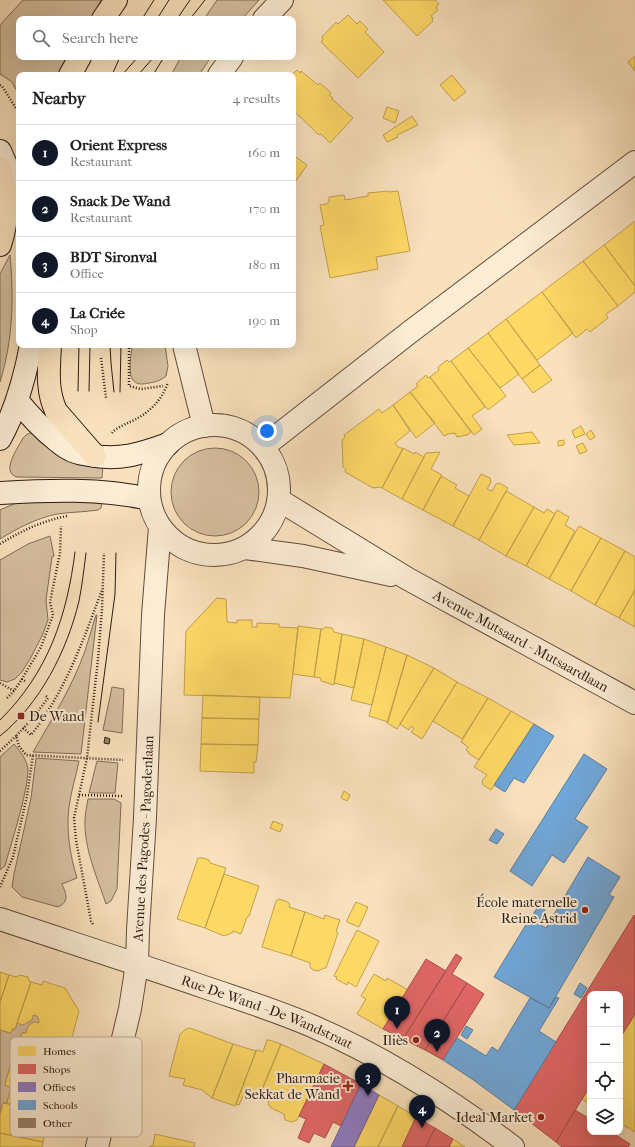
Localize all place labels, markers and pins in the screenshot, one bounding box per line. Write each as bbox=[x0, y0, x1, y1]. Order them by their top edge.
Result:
place label: De Wand bbox=[29, 708, 85, 725]
marker: De Wand bbox=[16, 711, 26, 721]
place label: École maternelle Reine Astrid bbox=[476, 893, 577, 927]
marker: École maternelle Reine Astrid bbox=[580, 905, 590, 915]
pin: 1 bbox=[384, 996, 410, 1029]
pin: 2 bbox=[424, 1019, 450, 1052]
place label: Iliès bbox=[383, 1032, 408, 1049]
marker: Iliès bbox=[411, 1035, 421, 1045]
pin: 3 bbox=[355, 1063, 381, 1096]
place label: Pharmacie Sekkat de Wand bbox=[245, 1070, 340, 1103]
marker: Pharmacie Sekkat de Wand bbox=[343, 1081, 353, 1091]
pin: 4 bbox=[409, 1095, 435, 1128]
place label: Ideal Market bbox=[456, 1109, 533, 1126]
marker: Ideal Market bbox=[536, 1112, 546, 1122]

